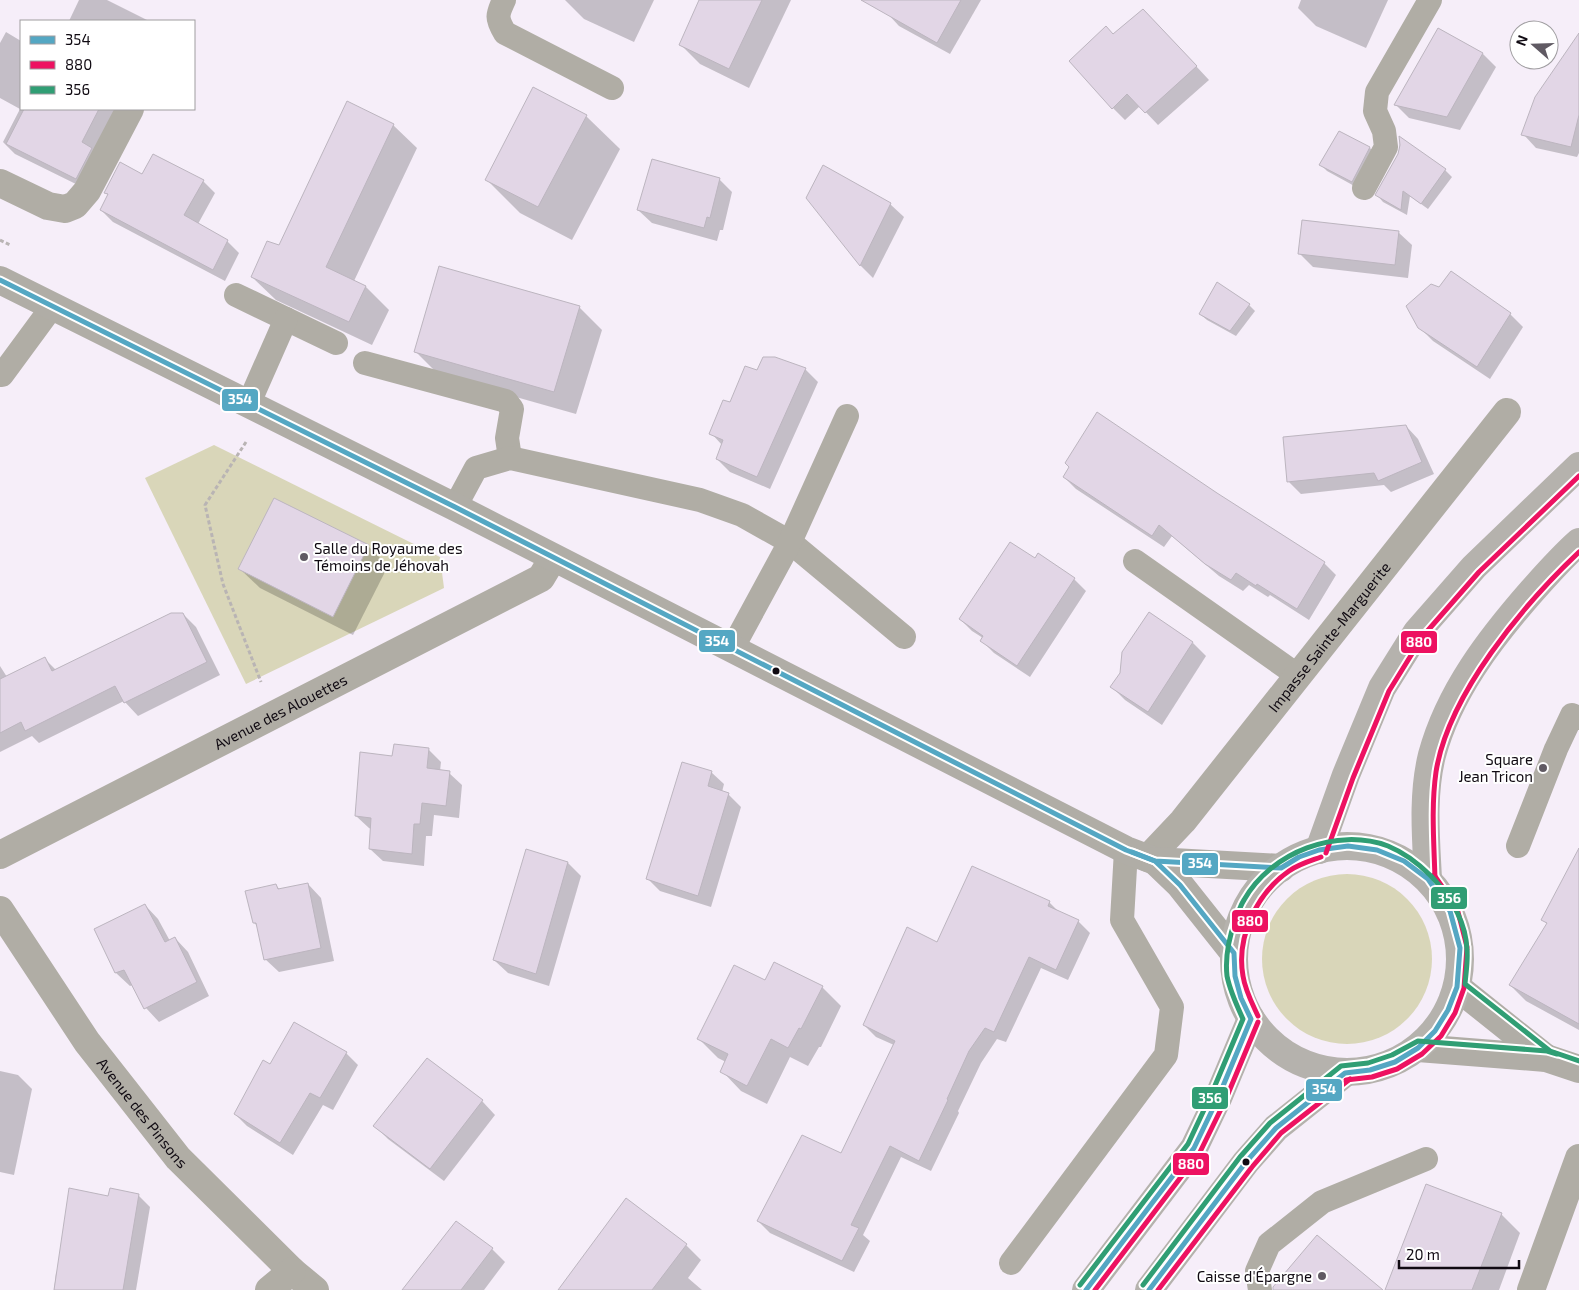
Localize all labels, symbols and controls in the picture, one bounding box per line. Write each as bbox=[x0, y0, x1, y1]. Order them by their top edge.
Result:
legend bbox=[20, 20, 195, 110]
north arrow bbox=[1509, 20, 1559, 70]
text: 354 bbox=[65, 30, 91, 48]
text: N bbox=[1512, 33, 1531, 48]
text: 880 bbox=[65, 55, 92, 73]
text: 356 bbox=[65, 80, 90, 98]
line badge: 354 bbox=[221, 388, 259, 412]
text: 354 bbox=[228, 390, 252, 407]
place label: Salle du Royaume des Témoins de Jéhovah bbox=[314, 539, 463, 574]
marker: Salle du Royaume des Témoins de Jéhovah bbox=[298, 551, 310, 563]
street label: Impasse Sainte-Marguerite bbox=[1264, 558, 1394, 715]
line badge: 354 bbox=[698, 629, 736, 653]
line badge: 880 bbox=[1400, 630, 1438, 654]
text: 354 bbox=[705, 632, 729, 649]
text: 880 bbox=[1406, 633, 1432, 650]
unlabelled marker bbox=[771, 666, 781, 676]
street label: Avenue des Alouettes bbox=[211, 670, 350, 753]
place label: Square Jean Tricon bbox=[1458, 750, 1533, 785]
marker: Square Jean Tricon bbox=[1537, 762, 1549, 774]
line badge: 354 bbox=[1181, 852, 1219, 876]
text: 354 bbox=[1188, 854, 1212, 871]
line badge: 356 bbox=[1430, 886, 1468, 910]
text: 356 bbox=[1437, 889, 1461, 906]
line badge: 880 bbox=[1231, 909, 1269, 933]
text: 880 bbox=[1237, 912, 1263, 929]
street label: Avenue des Pinsons bbox=[94, 1054, 191, 1171]
line badge: 354 bbox=[1305, 1078, 1343, 1102]
text: 354 bbox=[1312, 1080, 1336, 1097]
line badge: 356 bbox=[1191, 1086, 1229, 1110]
text: 356 bbox=[1198, 1089, 1222, 1106]
line badge: 880 bbox=[1172, 1152, 1210, 1176]
text: 880 bbox=[1178, 1155, 1204, 1172]
unlabelled marker bbox=[1241, 1157, 1251, 1167]
scale bar bbox=[1399, 1238, 1519, 1270]
text: 20 m bbox=[1406, 1245, 1440, 1263]
place label: Caisse d'Épargne bbox=[1197, 1267, 1312, 1285]
marker: Caisse d'Épargne bbox=[1316, 1270, 1328, 1282]

